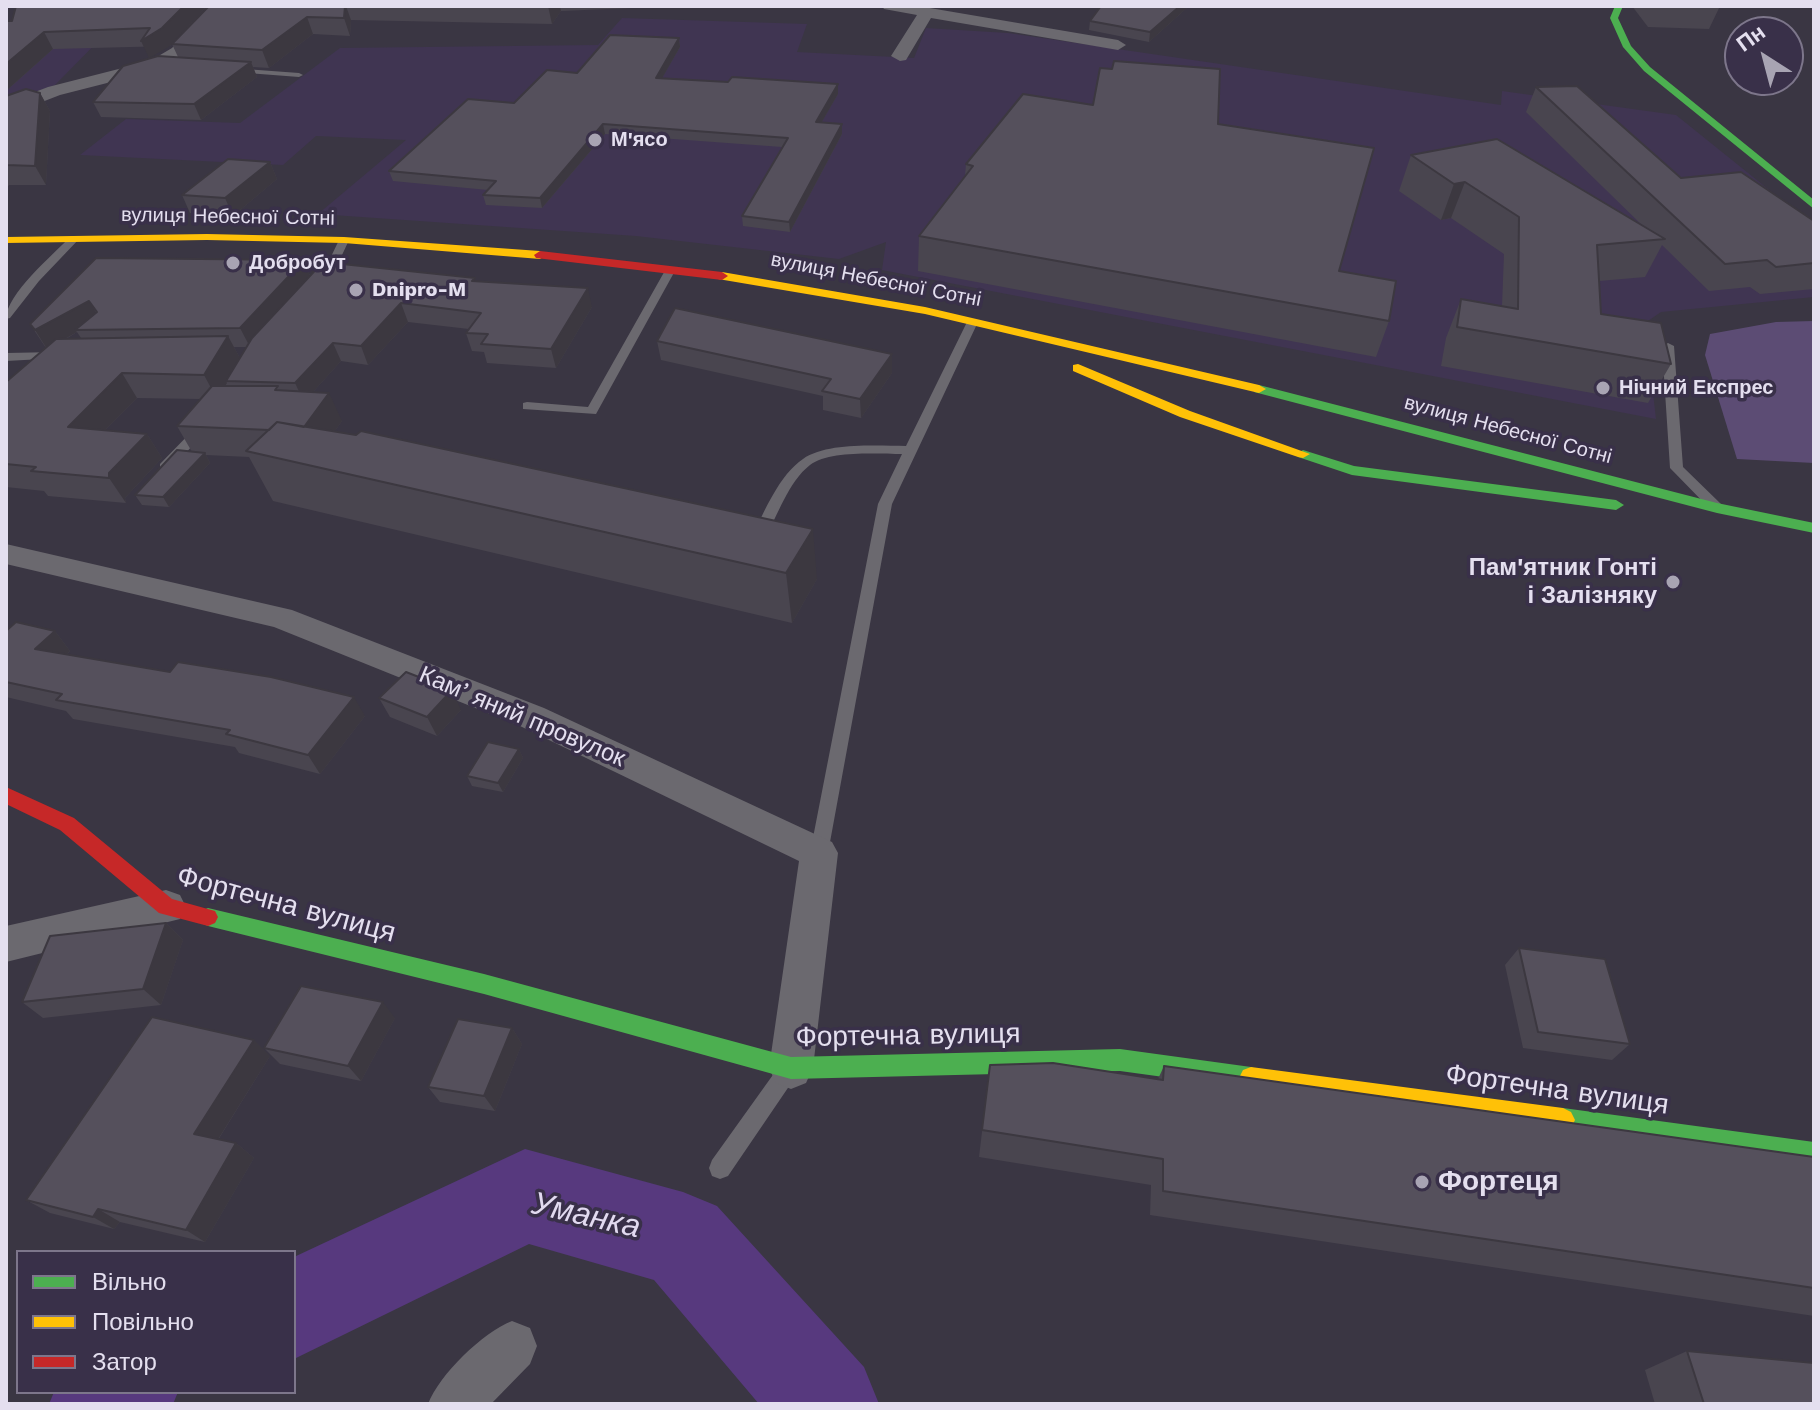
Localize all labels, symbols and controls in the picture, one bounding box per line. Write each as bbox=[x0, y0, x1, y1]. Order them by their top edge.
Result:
north arrow bbox=[1724, 16, 1804, 96]
text: Пн bbox=[1732, 19, 1770, 56]
place label: М'ясо bbox=[611, 128, 668, 152]
marker: М'ясо bbox=[586, 131, 604, 149]
street label: вулиця Небесної Сотні bbox=[121, 203, 335, 231]
street label: вулиця Небесної Сотні bbox=[769, 248, 983, 312]
place label: Добробут bbox=[249, 251, 346, 275]
marker: Добробут bbox=[224, 254, 242, 272]
place label: Dnipro-M bbox=[372, 278, 466, 302]
marker: Dnipro-M bbox=[347, 281, 365, 299]
place label: Нічний Експрес bbox=[1619, 376, 1773, 400]
marker: Нічний Експрес bbox=[1594, 379, 1612, 397]
street label: вулиця Небесної Сотні bbox=[1402, 391, 1614, 469]
place label: Пам'ятник Гонті і Залізняку bbox=[1469, 554, 1657, 610]
marker: Пам'ятник Гонті і Залізняку bbox=[1664, 573, 1682, 591]
street label: Камʼяний провулок bbox=[415, 661, 629, 773]
street label: Фортечна вулиця bbox=[173, 860, 399, 950]
street label: Фортечна вулиця bbox=[795, 1017, 1021, 1055]
street label: Фортечна вулиця bbox=[1443, 1058, 1671, 1122]
place label: Фортеця bbox=[1438, 1165, 1559, 1199]
marker: Фортеця bbox=[1413, 1173, 1431, 1191]
water label: Уманка bbox=[528, 1185, 644, 1247]
legend bbox=[16, 1250, 296, 1394]
text: Вільно bbox=[92, 1268, 166, 1296]
text: Повільно bbox=[92, 1308, 194, 1336]
text: Затор bbox=[92, 1348, 157, 1376]

